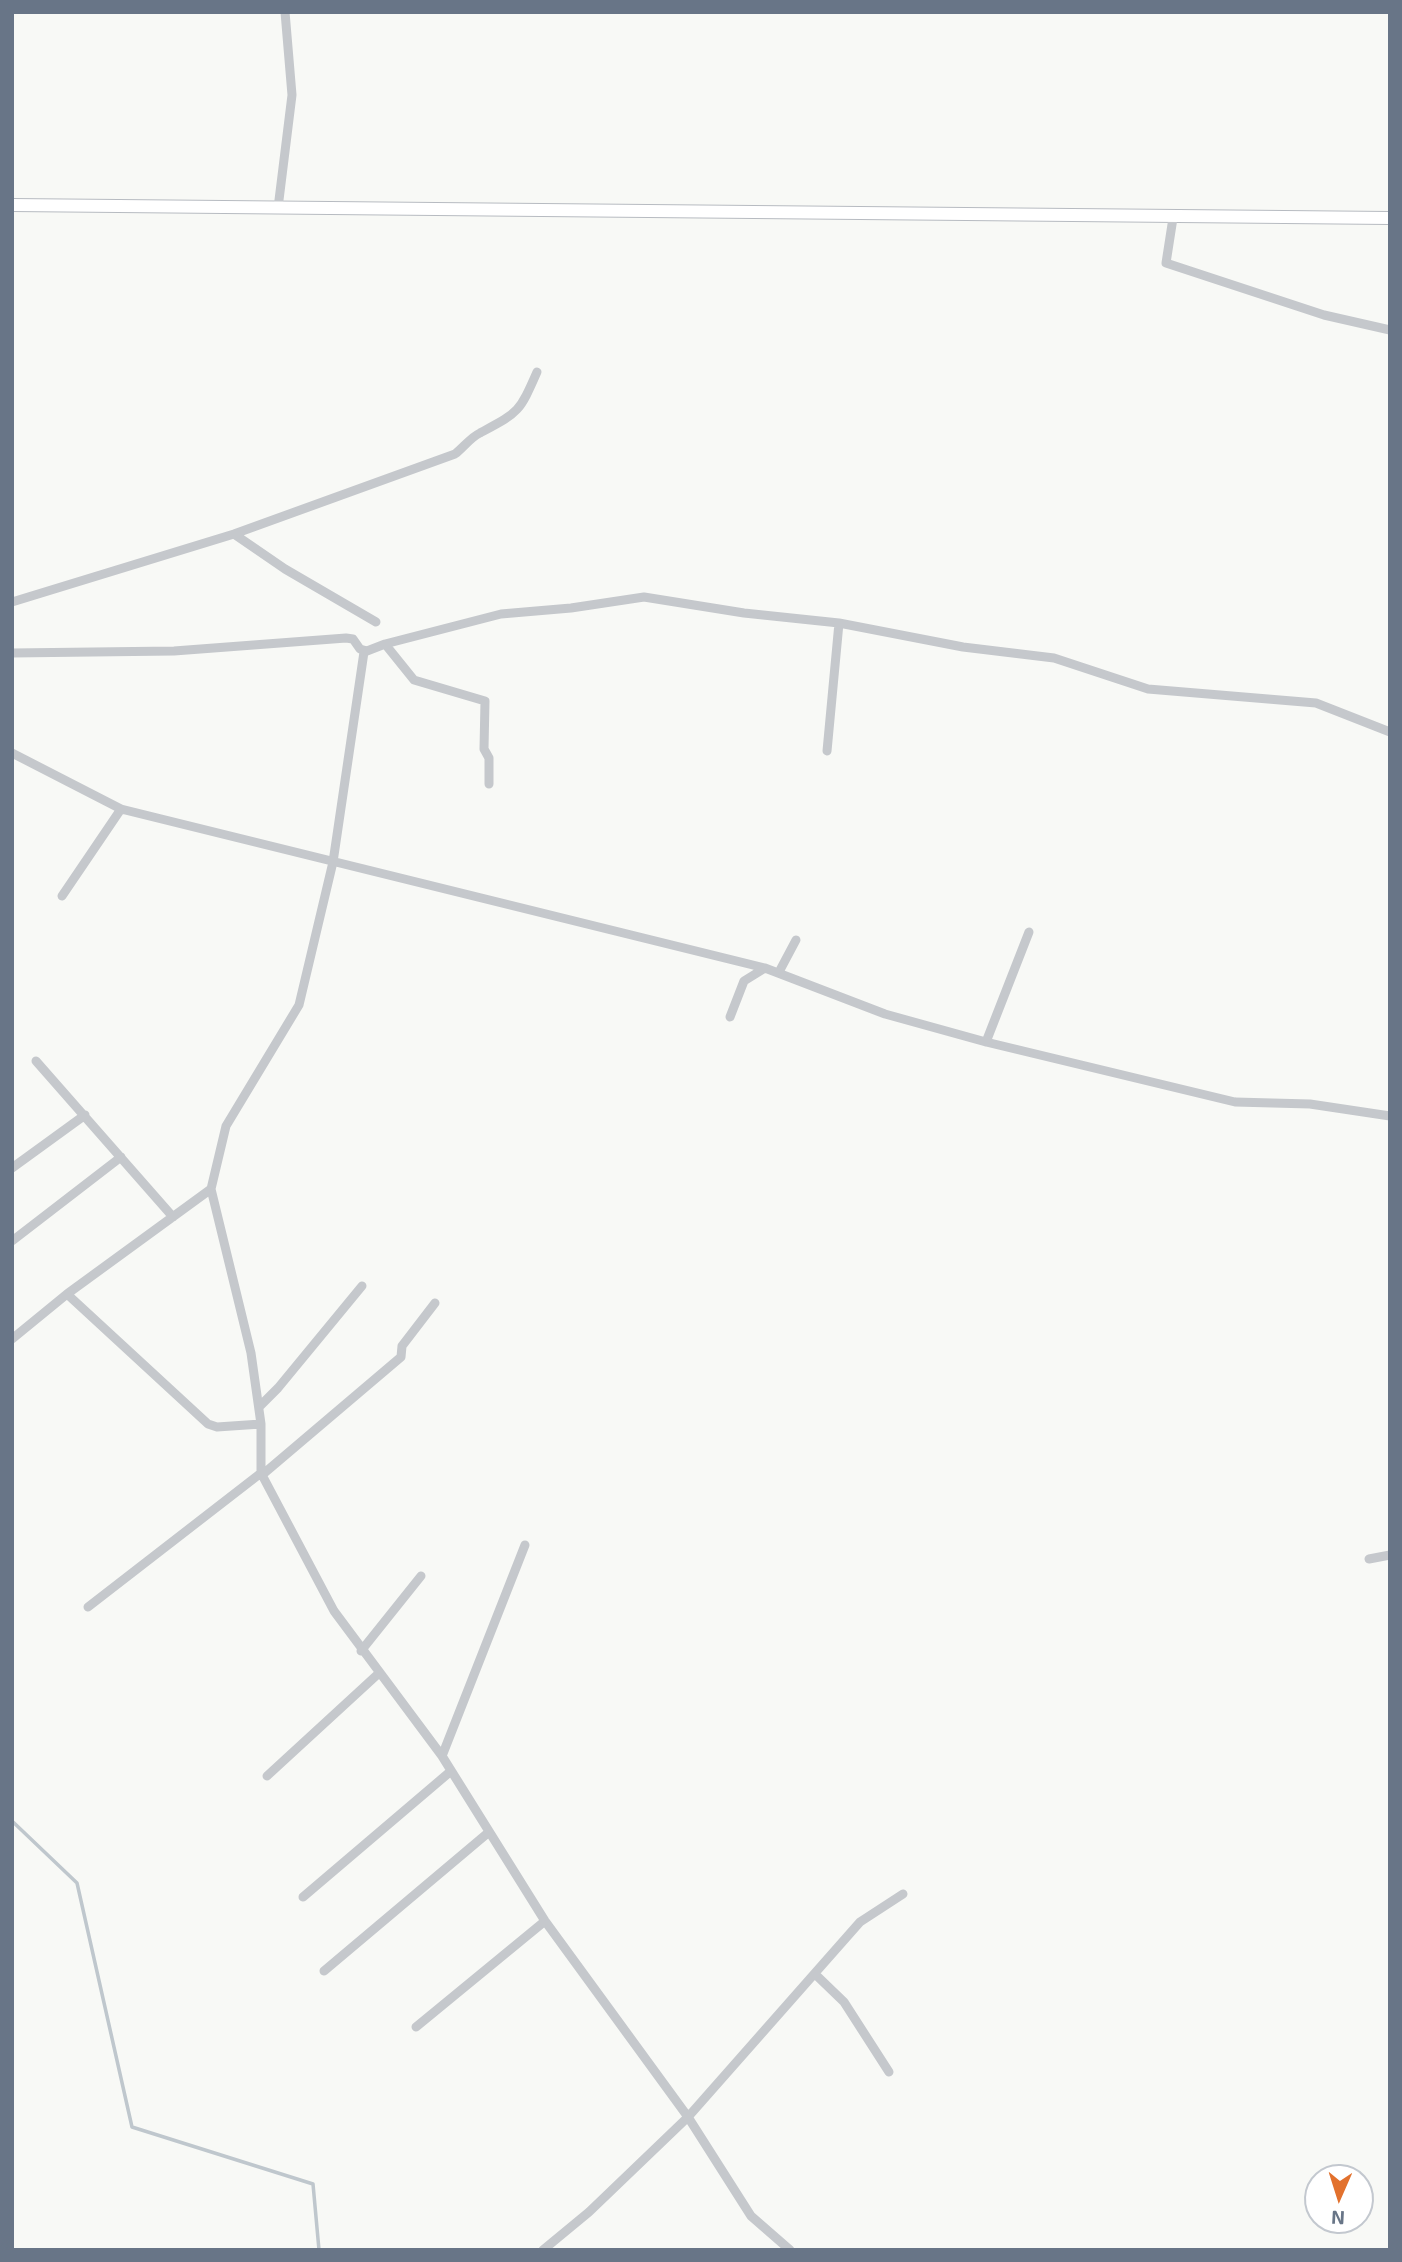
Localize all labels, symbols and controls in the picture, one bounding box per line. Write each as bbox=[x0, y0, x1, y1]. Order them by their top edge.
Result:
north arrow bbox=[1304, 2164, 1374, 2234]
text: N bbox=[1331, 2207, 1345, 2230]

